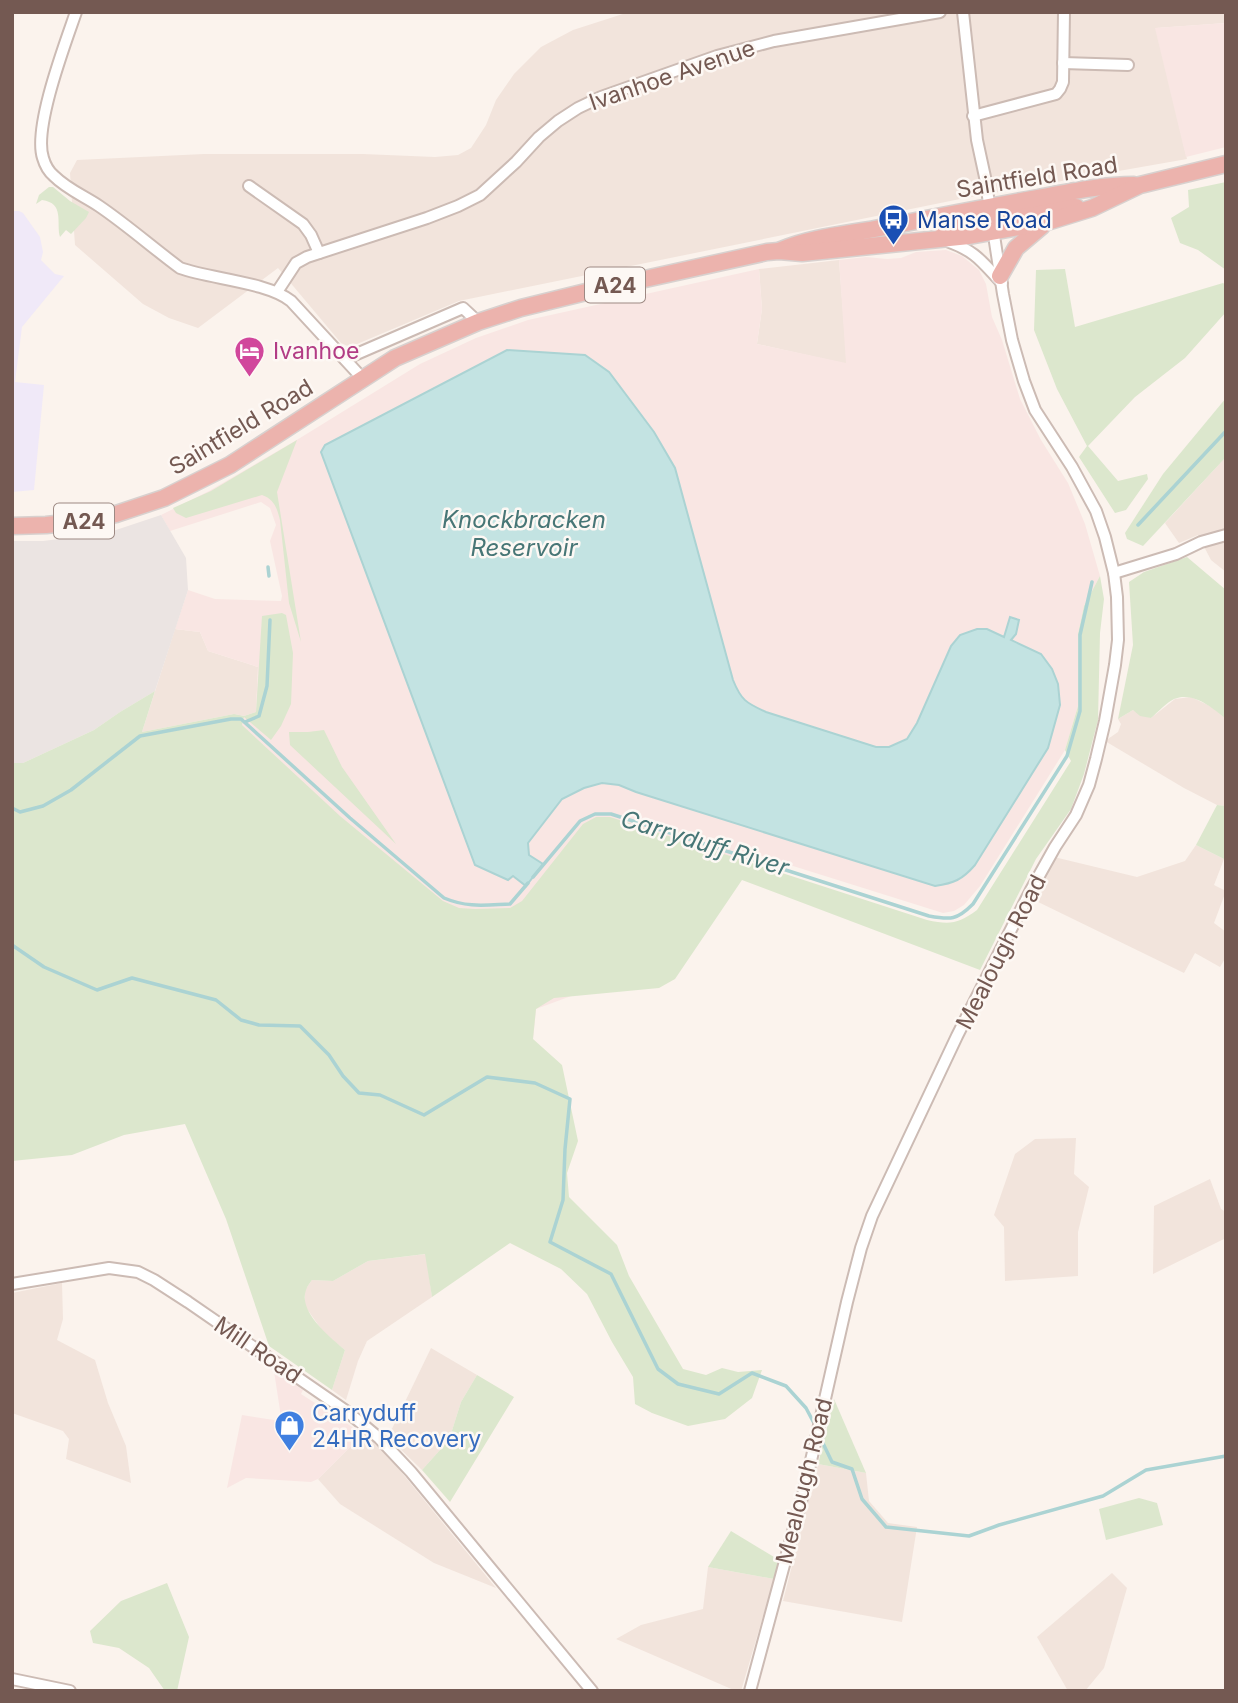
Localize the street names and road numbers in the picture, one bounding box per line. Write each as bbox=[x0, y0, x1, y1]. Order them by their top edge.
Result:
street label: Ivanhoe Avenue bbox=[585, 33, 759, 117]
street label: Saintfield Road bbox=[954, 150, 1120, 204]
road number: A24 bbox=[585, 268, 645, 302]
street label: Saintfield Road bbox=[164, 373, 318, 481]
road number: A24 bbox=[54, 504, 114, 538]
street label: Mealough Road bbox=[950, 870, 1052, 1034]
street label: Mill Road bbox=[209, 1311, 307, 1389]
street label: Mealough Road bbox=[770, 1395, 838, 1567]

